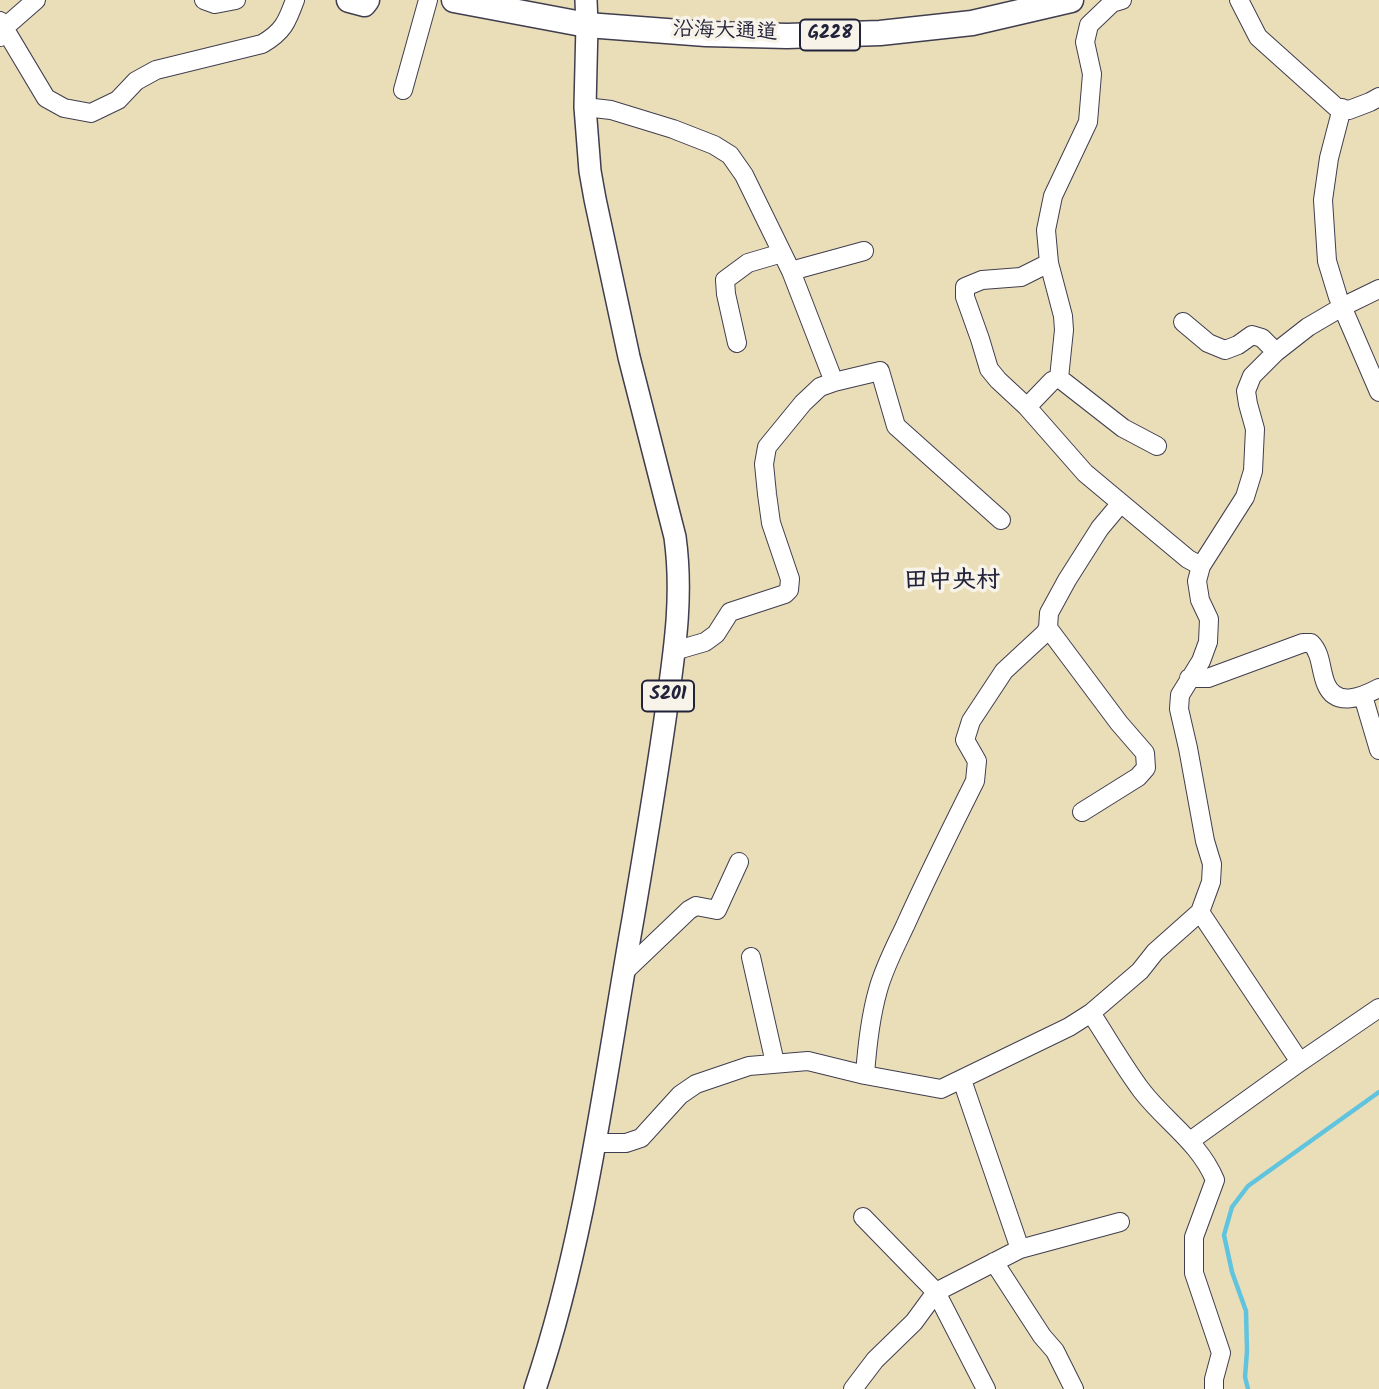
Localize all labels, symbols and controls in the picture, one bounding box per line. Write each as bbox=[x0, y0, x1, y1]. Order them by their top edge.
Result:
street label: 沿海大通道 bbox=[672, 19, 778, 47]
road number: G228 bbox=[800, 20, 860, 50]
district label: 田中央村 bbox=[904, 569, 1000, 597]
road number: S201 bbox=[642, 680, 694, 712]

